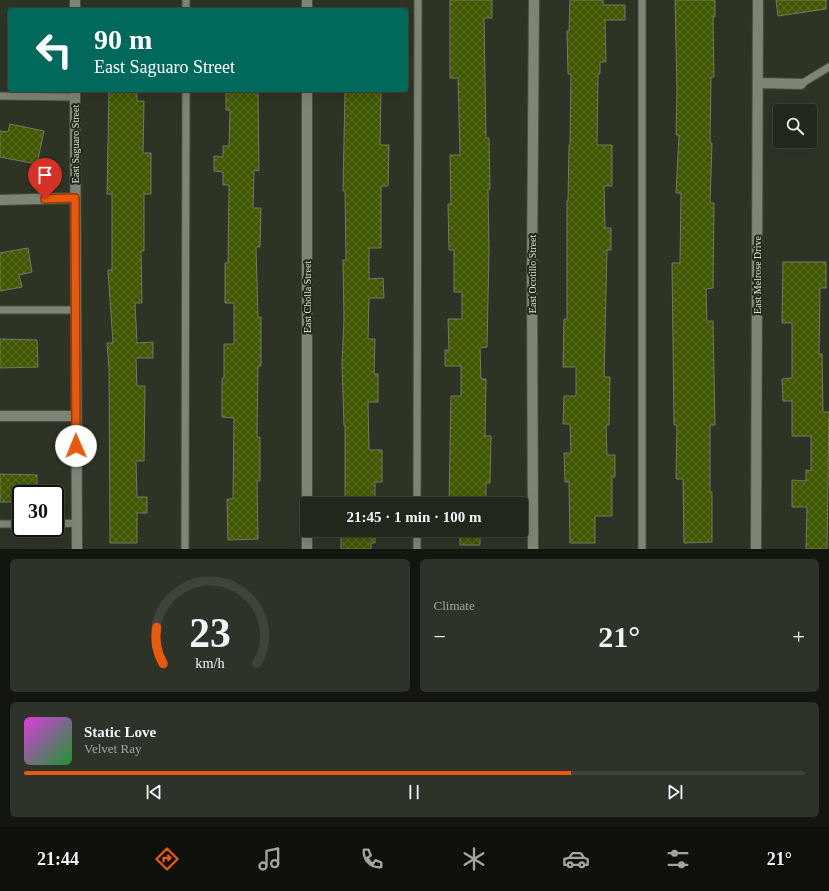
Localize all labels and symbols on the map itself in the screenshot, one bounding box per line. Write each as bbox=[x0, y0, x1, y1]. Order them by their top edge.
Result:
street label: East Saguaro Street bbox=[70, 105, 81, 183]
pin bbox=[28, 158, 62, 199]
street label: East Ocotillo Street bbox=[527, 235, 538, 313]
street label: East Melrose Drive bbox=[752, 236, 763, 314]
street label: East Cholla Street bbox=[302, 261, 313, 333]
position arrow bbox=[55, 425, 97, 467]
speed limit sign: 30 bbox=[12, 485, 64, 537]

